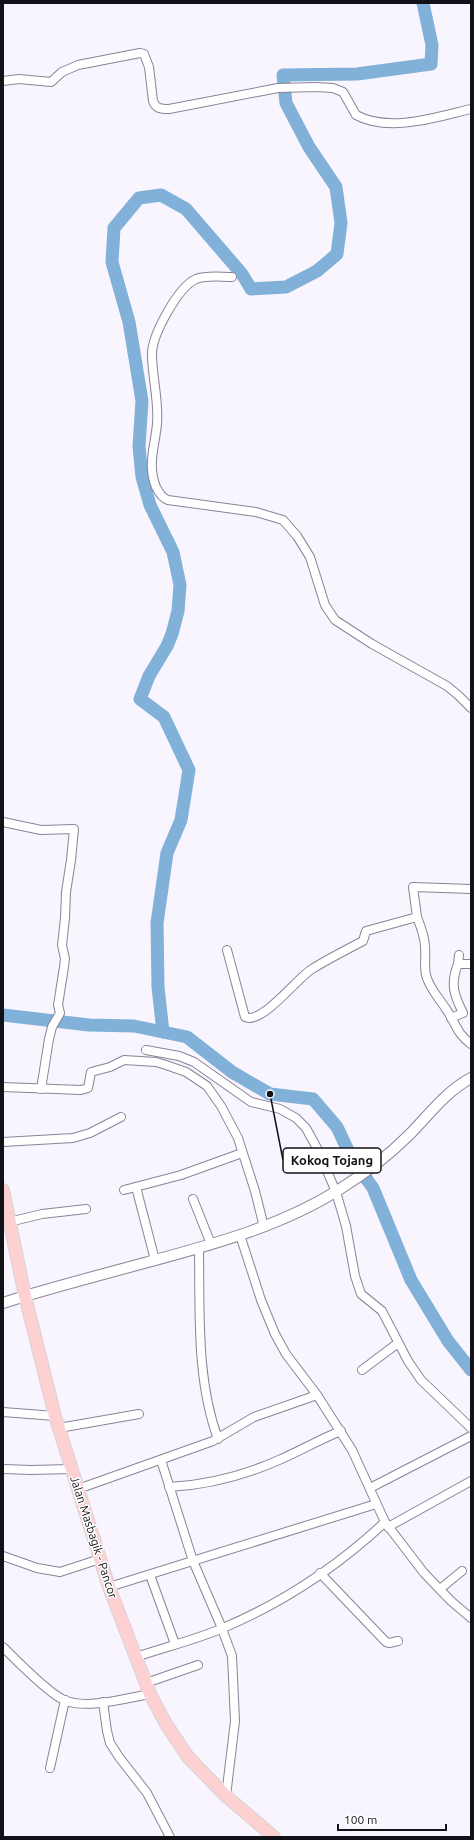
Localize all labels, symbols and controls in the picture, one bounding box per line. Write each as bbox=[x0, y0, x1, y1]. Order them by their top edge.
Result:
callout: Kokoq Tojang bbox=[283, 1148, 381, 1173]
text: Kokoq Tojang bbox=[291, 1153, 373, 1167]
street label: Jalan Masbagik - Pancor bbox=[68, 1474, 120, 1600]
scale bar bbox=[338, 1806, 446, 1832]
text: 100 m bbox=[344, 1813, 377, 1826]

